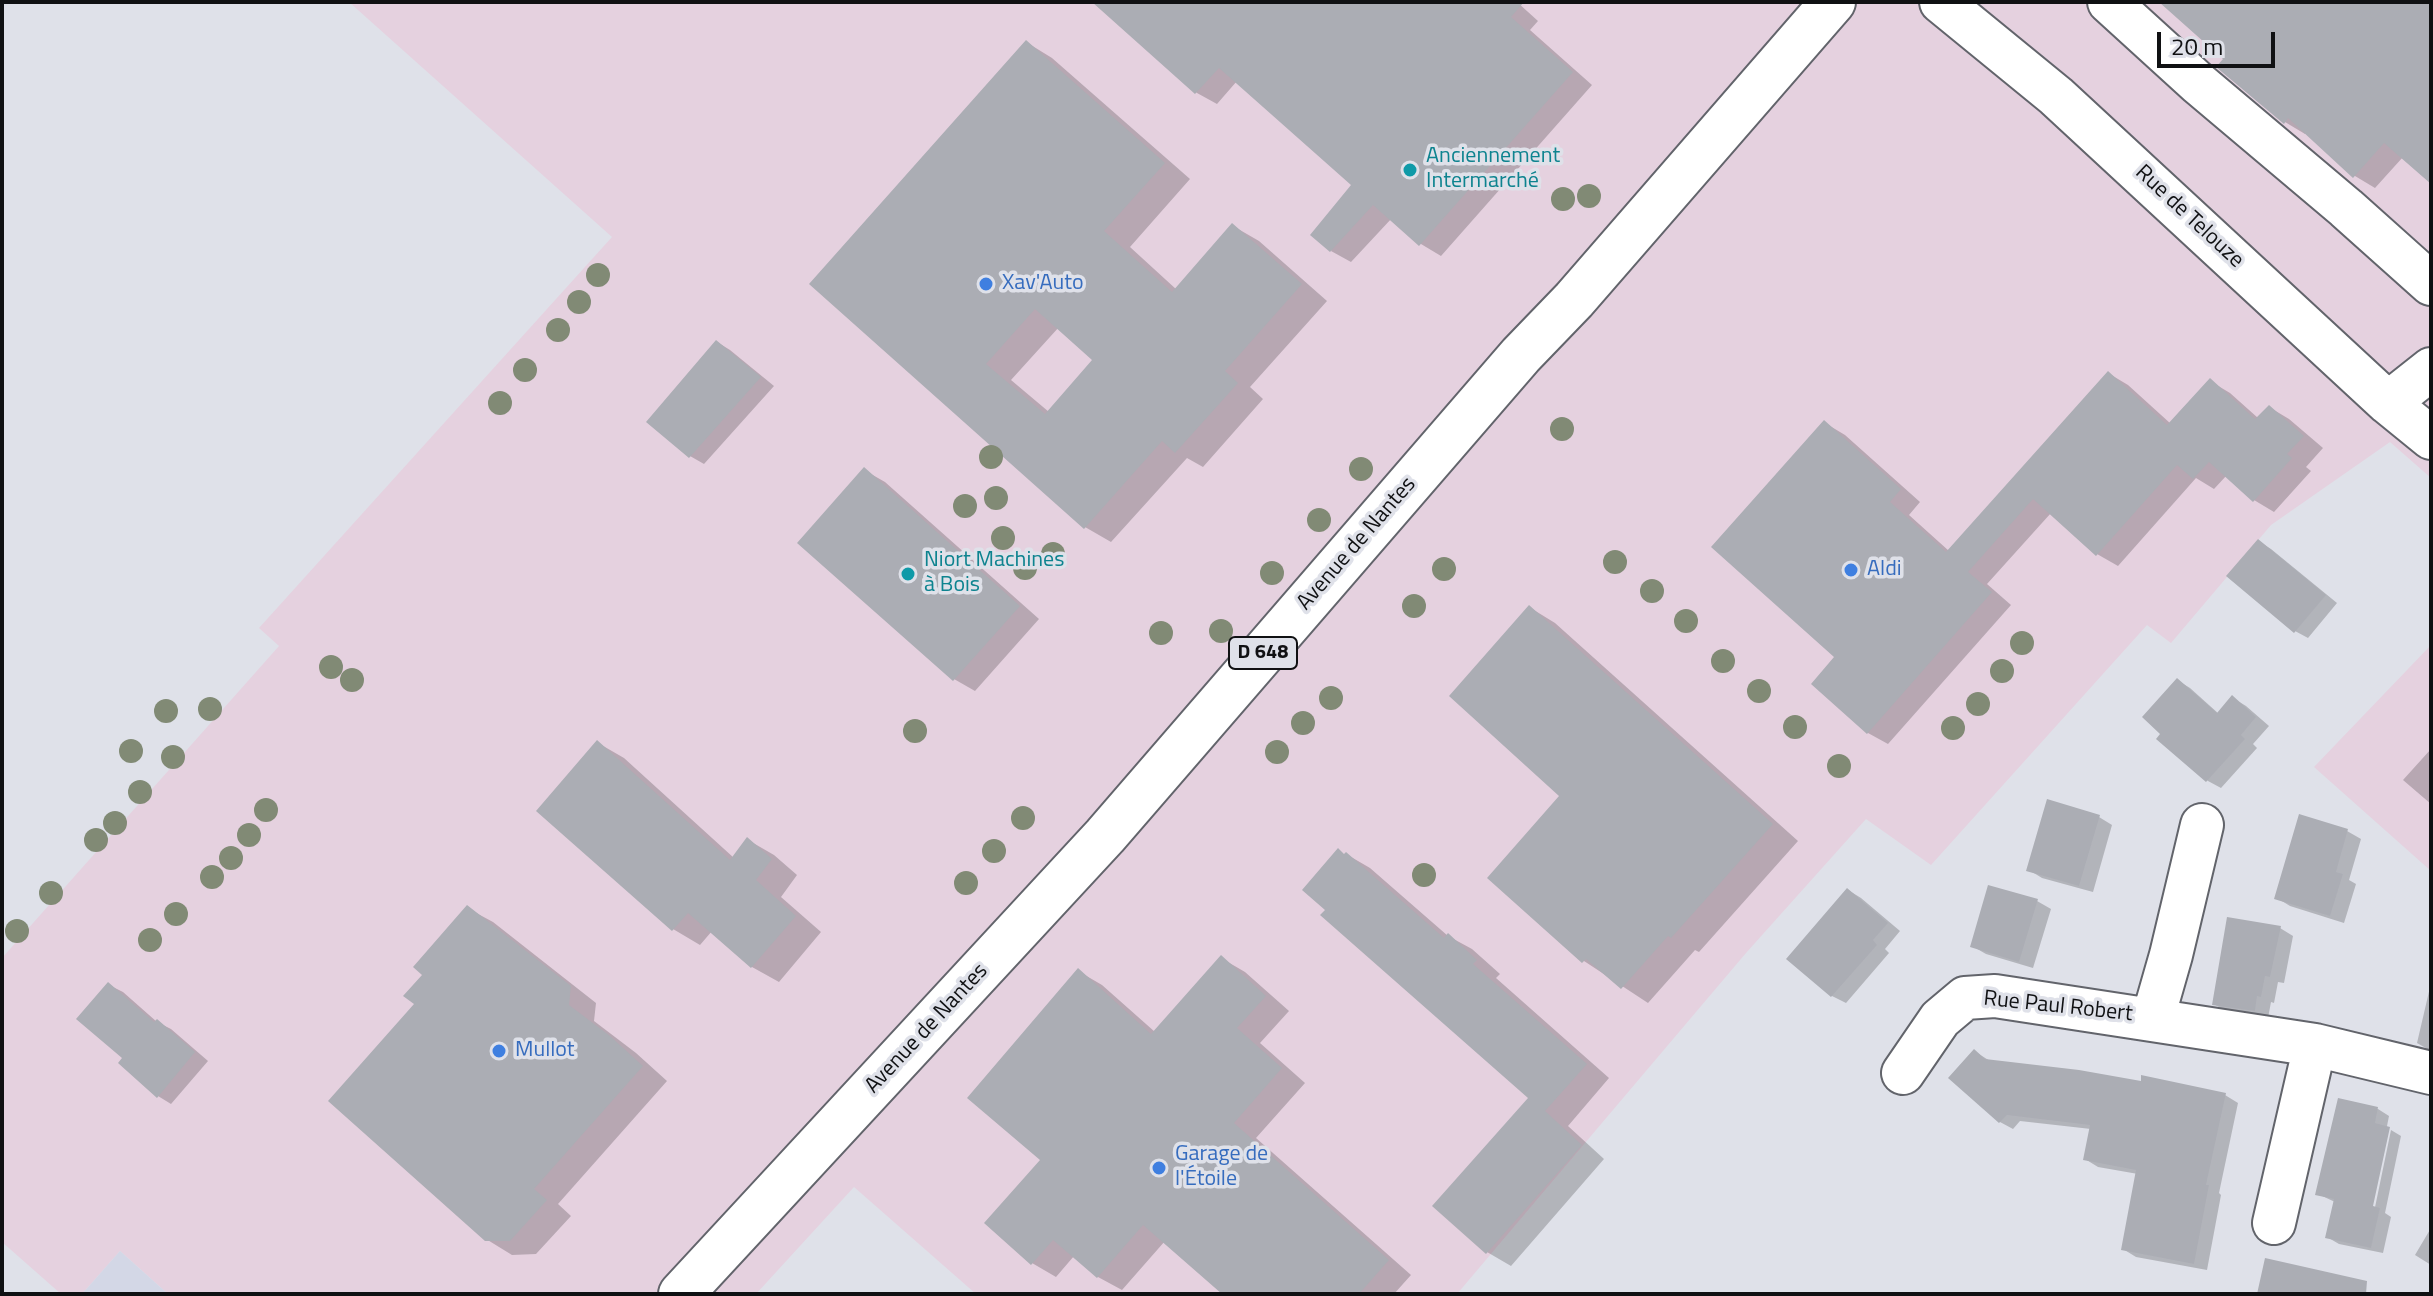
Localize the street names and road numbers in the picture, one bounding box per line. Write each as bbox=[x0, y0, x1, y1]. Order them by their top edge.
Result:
street label: Rue de Telouze bbox=[2129, 160, 2249, 274]
street label: Avenue de Nantes bbox=[1292, 472, 1422, 616]
road number: D 648 bbox=[1229, 637, 1297, 669]
street label: Avenue de Nantes bbox=[860, 959, 994, 1099]
street label: Rue Paul Robert bbox=[1982, 986, 2134, 1028]

